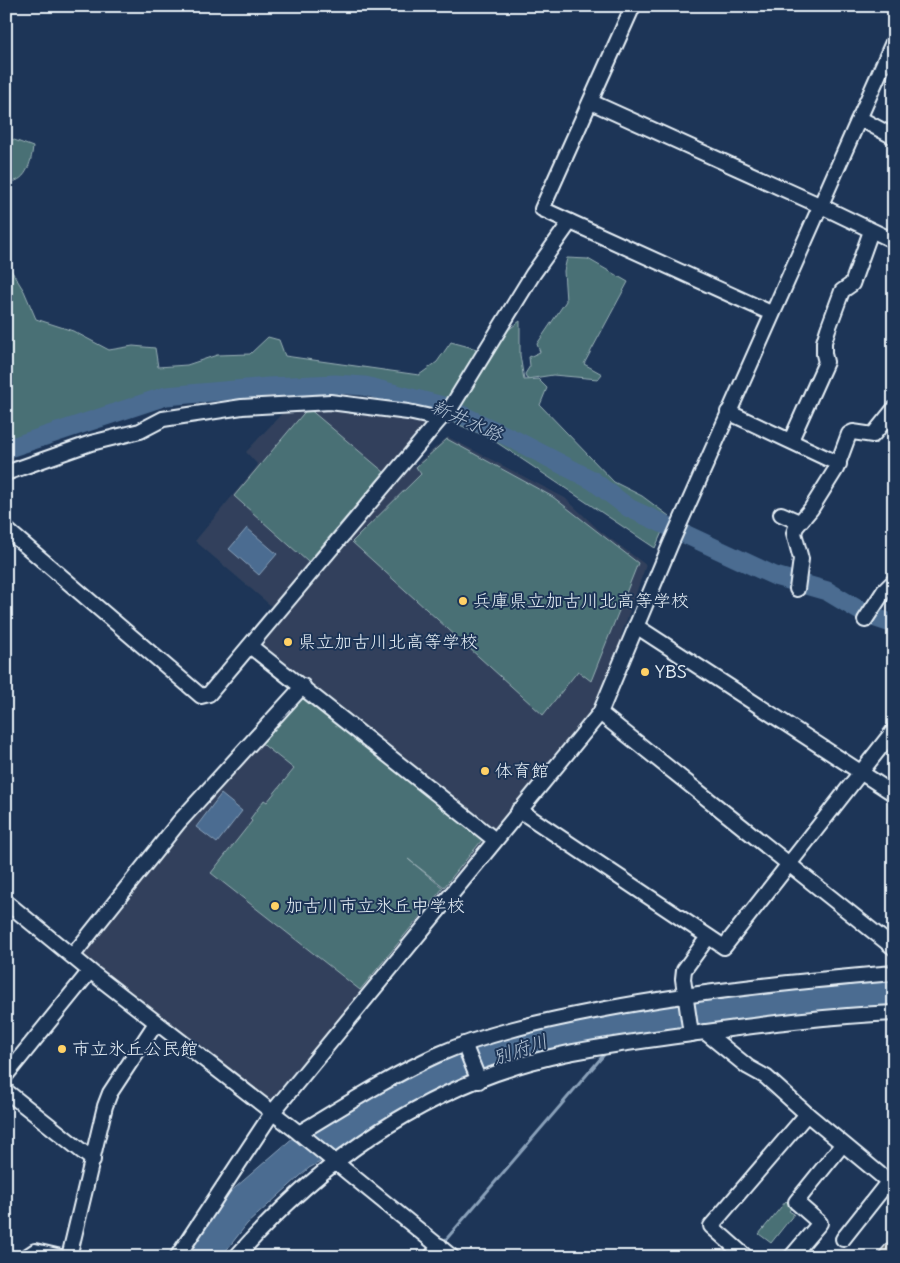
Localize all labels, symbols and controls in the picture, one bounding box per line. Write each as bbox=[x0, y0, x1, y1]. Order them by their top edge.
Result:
water label: 新井水路 bbox=[427, 394, 508, 447]
place label: 兵庫県立加古川北高等学校 bbox=[473, 589, 689, 612]
marker: 兵庫県立加古川北高等学校 bbox=[457, 595, 469, 607]
place label: 県立加古川北高等学校 bbox=[298, 630, 478, 653]
marker: 県立加古川北高等学校 bbox=[282, 636, 294, 648]
place label: YBS bbox=[655, 660, 687, 683]
marker: YBS bbox=[639, 666, 651, 678]
place label: 体育館 bbox=[495, 759, 549, 782]
marker: 体育館 bbox=[479, 765, 491, 777]
place label: 加古川市立氷丘中学校 bbox=[285, 894, 465, 917]
marker: 加古川市立氷丘中学校 bbox=[269, 900, 281, 912]
water label: 別府川 bbox=[489, 1028, 551, 1070]
place label: 市立氷丘公民館 bbox=[72, 1037, 198, 1060]
marker: 市立氷丘公民館 bbox=[56, 1043, 68, 1055]

